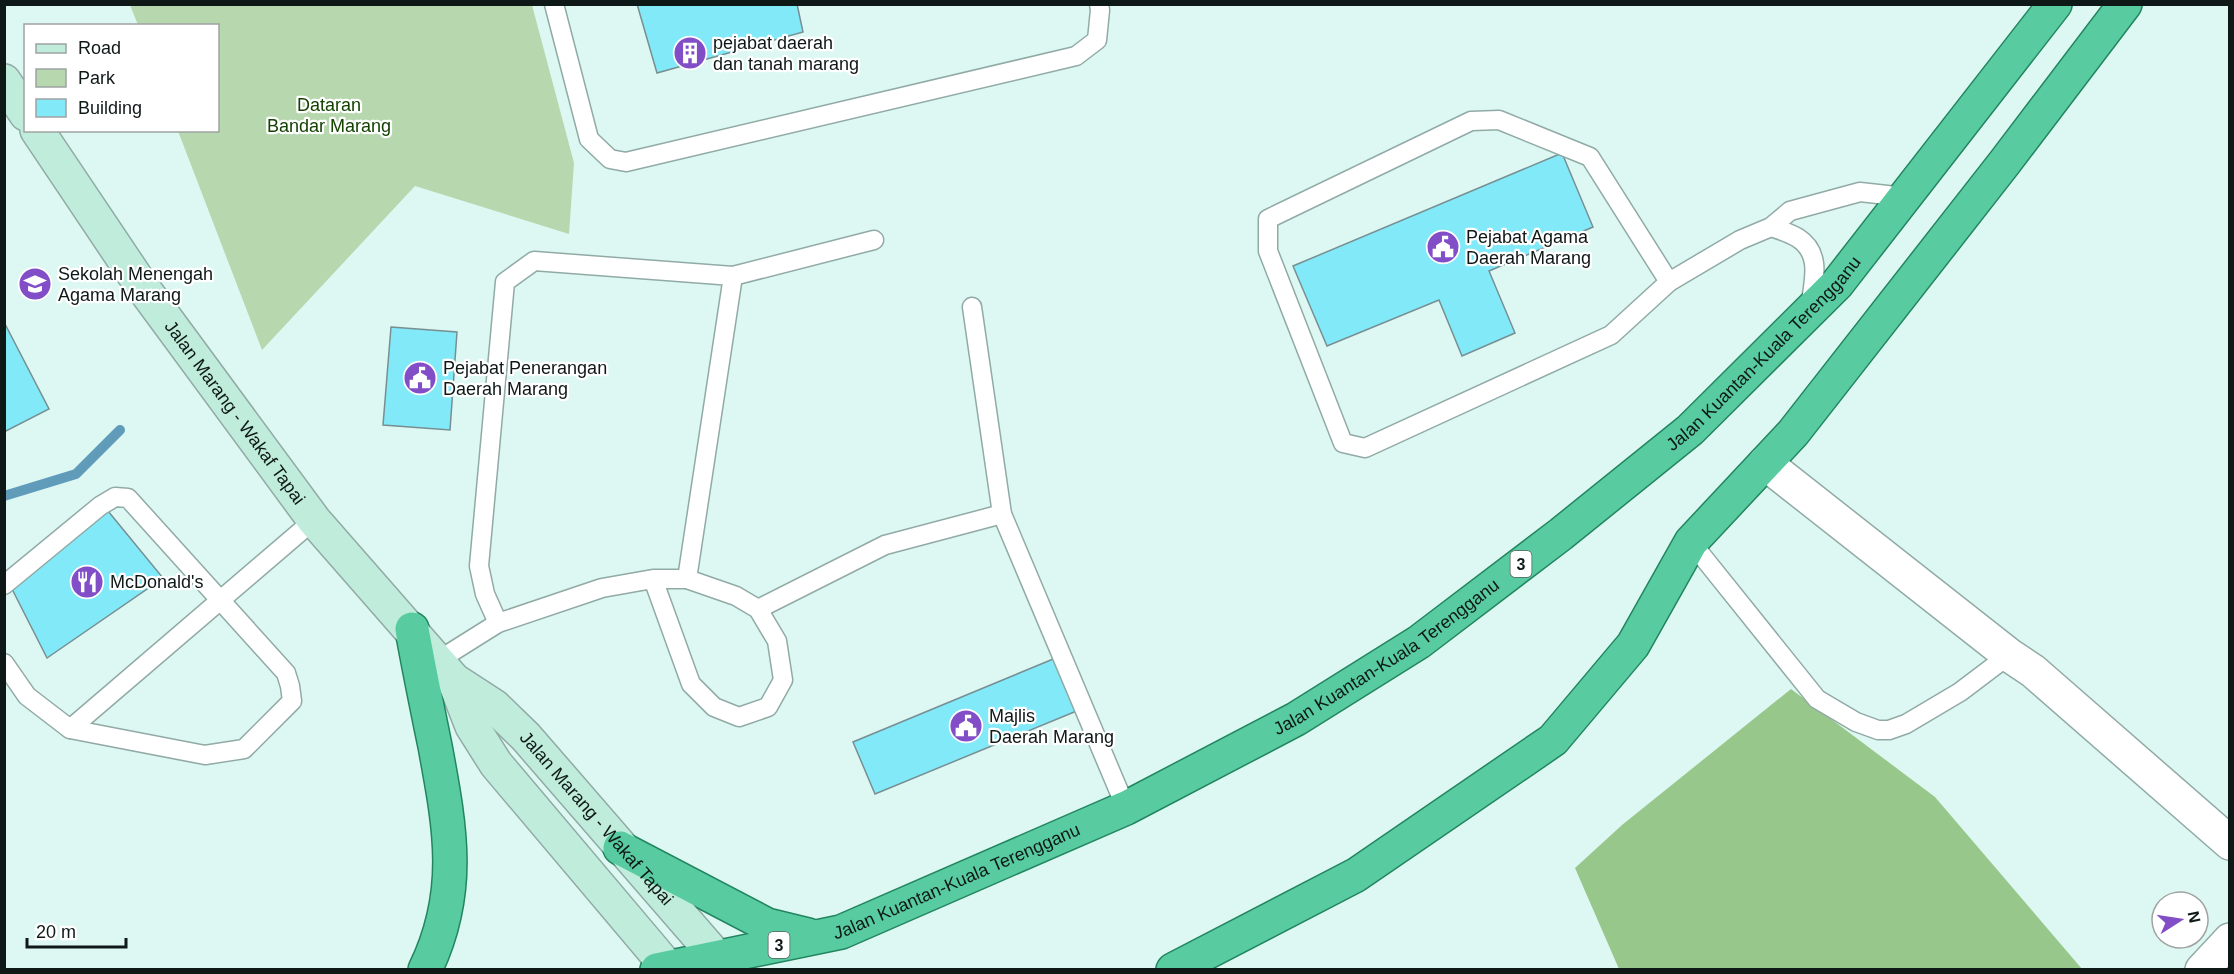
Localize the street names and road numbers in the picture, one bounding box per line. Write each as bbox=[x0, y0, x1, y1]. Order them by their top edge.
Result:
street label: Jalan Kuantan-Kuala Terengganu bbox=[1662, 252, 1865, 455]
street label: Jalan Marang - Wakaf Tapai bbox=[161, 317, 309, 508]
road number: 3 bbox=[1510, 551, 1532, 577]
street label: Jalan Kuantan-Kuala Terengganu bbox=[1270, 575, 1503, 739]
street label: Jalan Marang - Wakaf Tapai bbox=[516, 727, 677, 909]
street label: Jalan Kuantan-Kuala Terengganu bbox=[832, 819, 1083, 943]
road number: 3 bbox=[768, 932, 790, 958]

